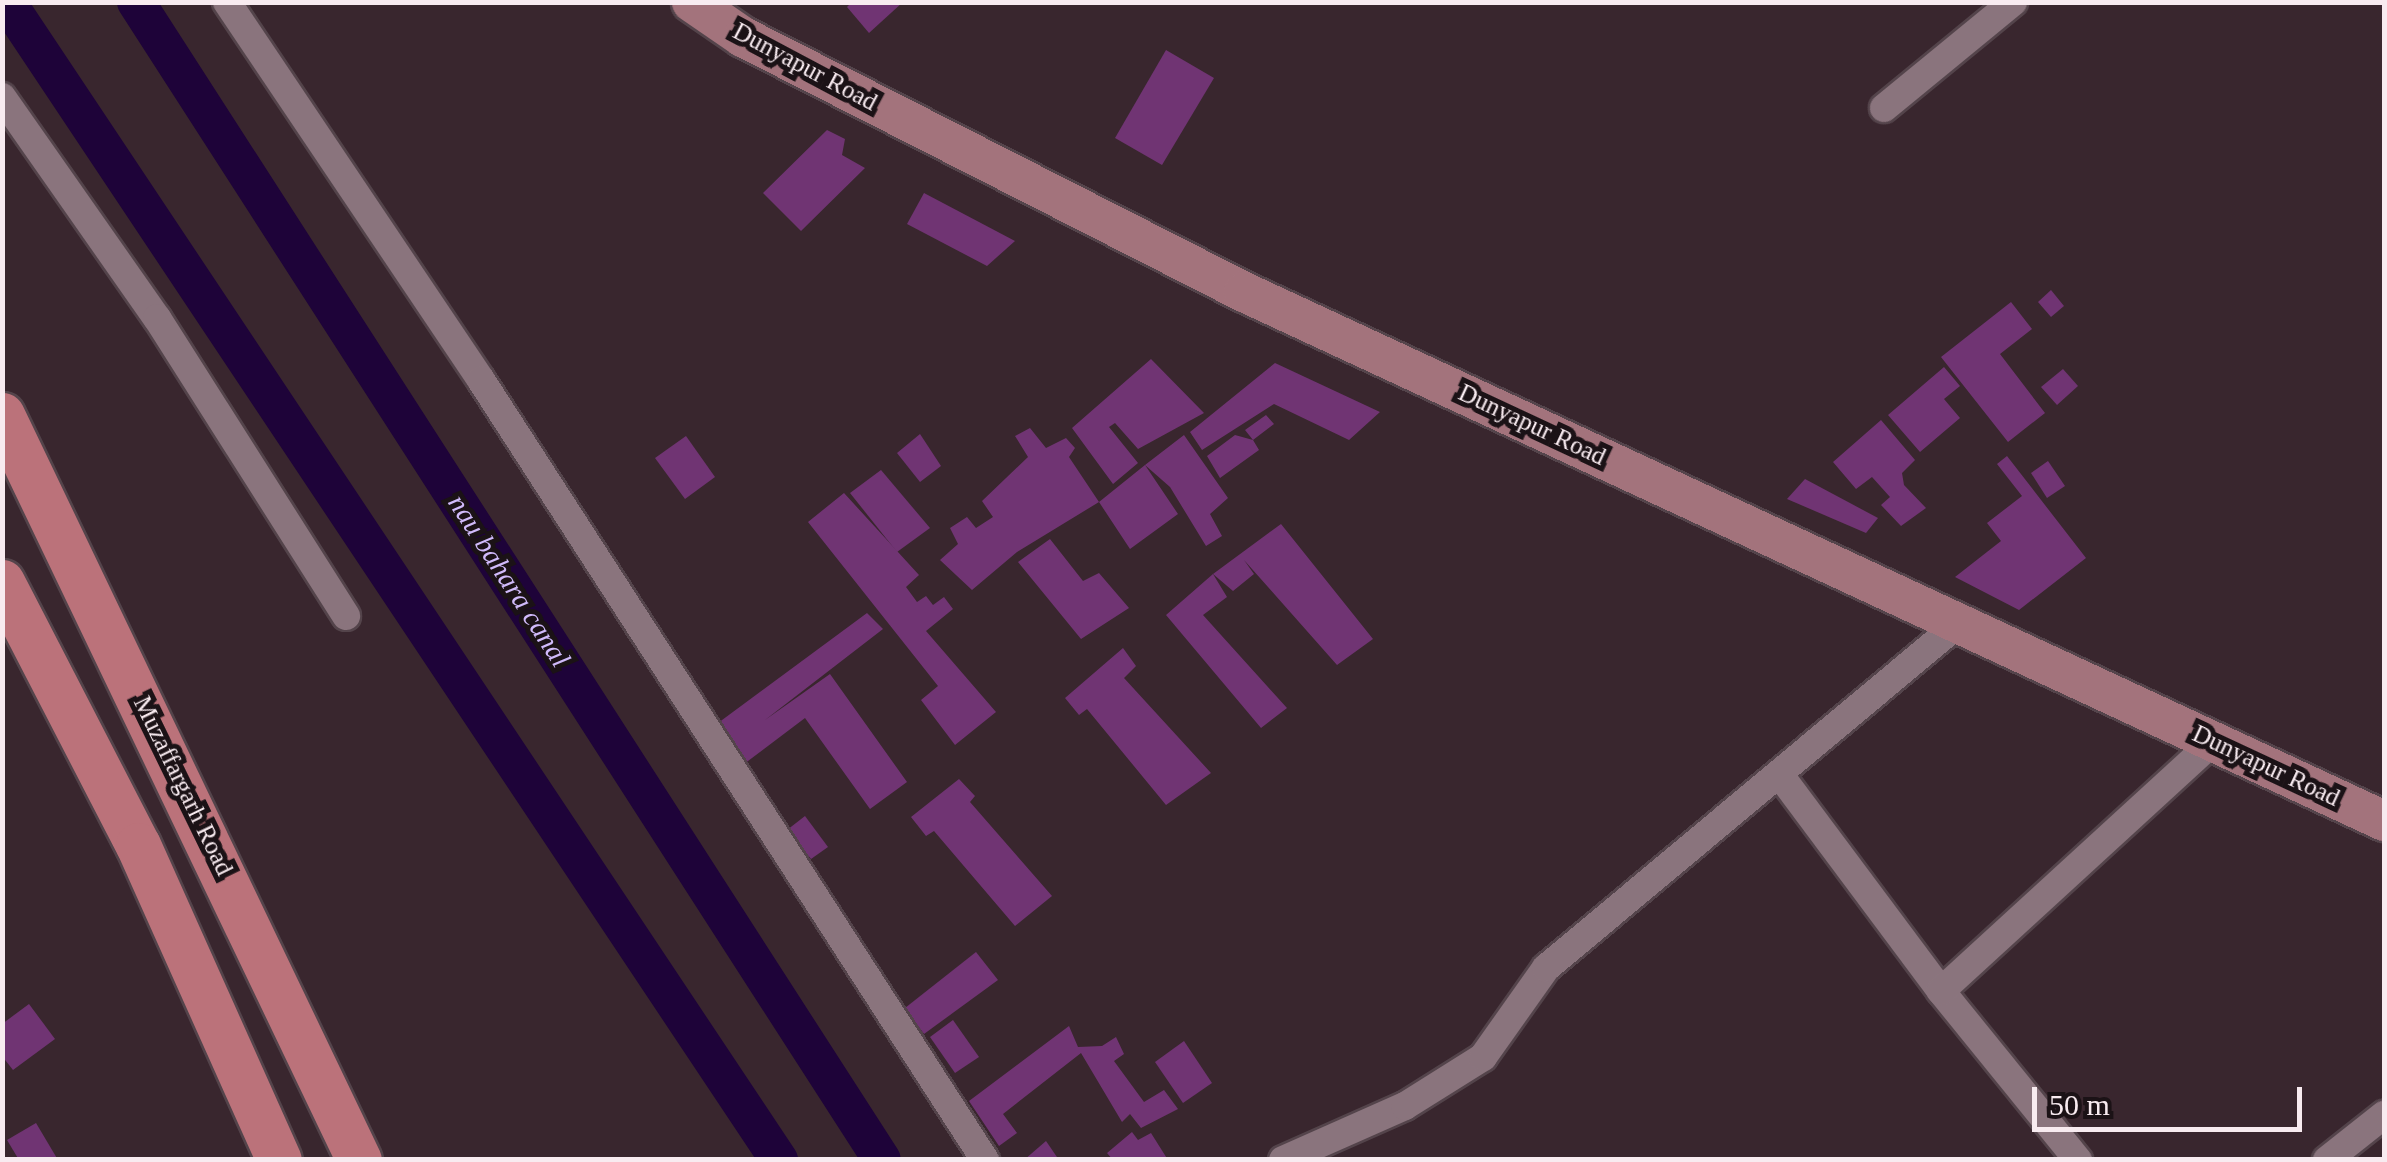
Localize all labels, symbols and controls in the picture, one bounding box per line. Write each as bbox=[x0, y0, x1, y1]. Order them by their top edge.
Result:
street label: Dunyapur Road bbox=[728, 16, 882, 118]
street label: Dunyapur Road bbox=[1454, 378, 1610, 472]
water label: nau bahara canal bbox=[441, 488, 577, 674]
street label: Muzaffargarh Road bbox=[127, 692, 239, 880]
street label: Dunyapur Road bbox=[2188, 719, 2344, 813]
scale bar bbox=[2037, 1067, 2307, 1129]
text: 50 m bbox=[2049, 1088, 2110, 1121]

